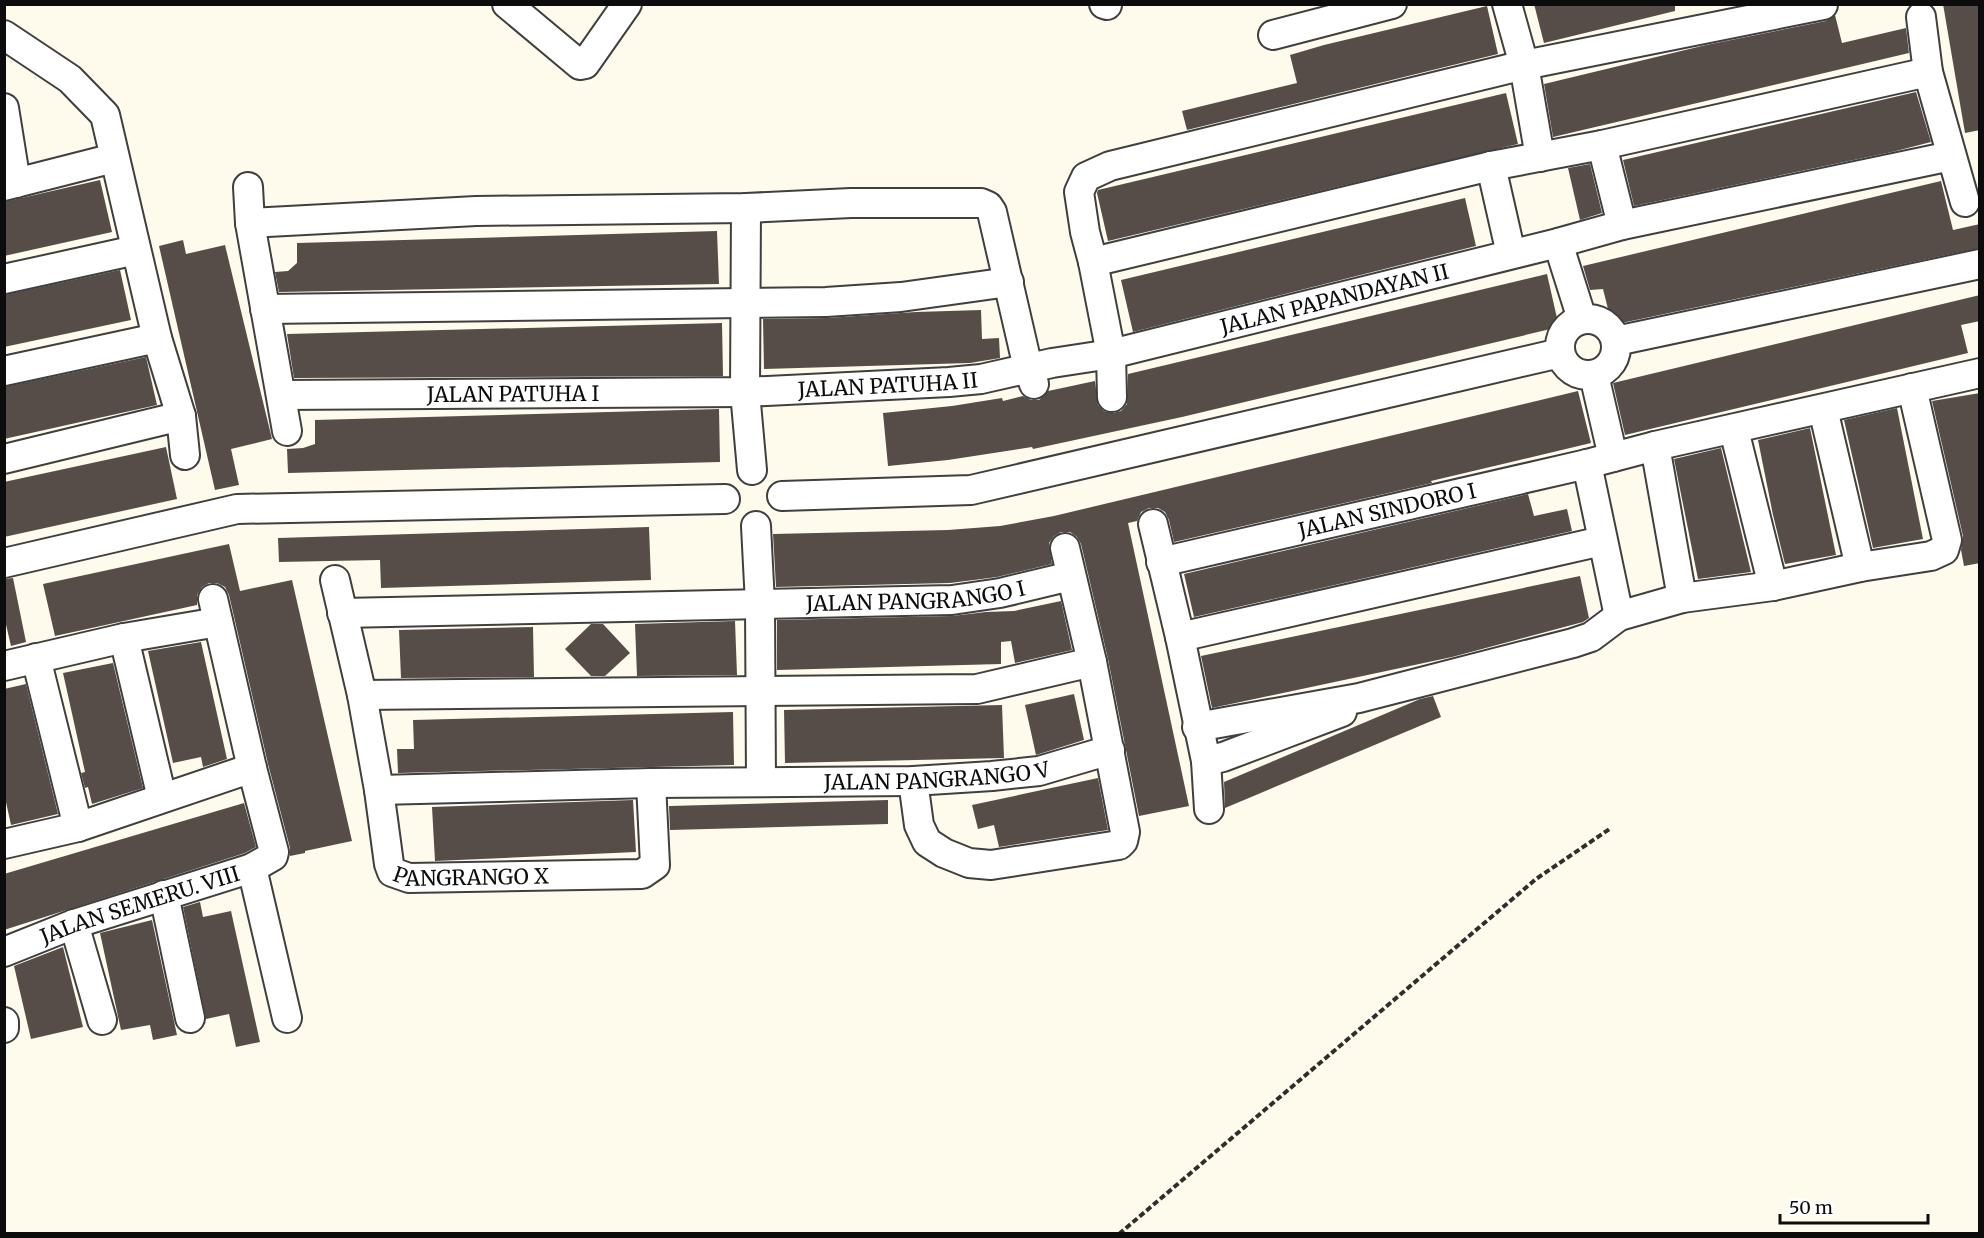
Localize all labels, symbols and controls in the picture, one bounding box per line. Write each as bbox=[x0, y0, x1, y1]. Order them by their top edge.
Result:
street label: JALAN PAPANDAYAN II bbox=[1216, 257, 1451, 340]
street label: JALAN PATUHA II bbox=[796, 366, 979, 403]
street label: JALAN PATUHA I bbox=[426, 379, 599, 408]
street label: JALAN SINDORO I bbox=[1295, 476, 1479, 544]
street label: JALAN PANGRANGO I bbox=[805, 574, 1028, 617]
street label: JALAN PANGRANGO V bbox=[823, 755, 1054, 795]
street label: JALAN SEMERU. VIII bbox=[35, 859, 243, 950]
street label: PANGRANGO X bbox=[390, 860, 549, 892]
scale bar bbox=[1780, 1187, 1928, 1225]
text: 50 m bbox=[1789, 1196, 1833, 1219]

